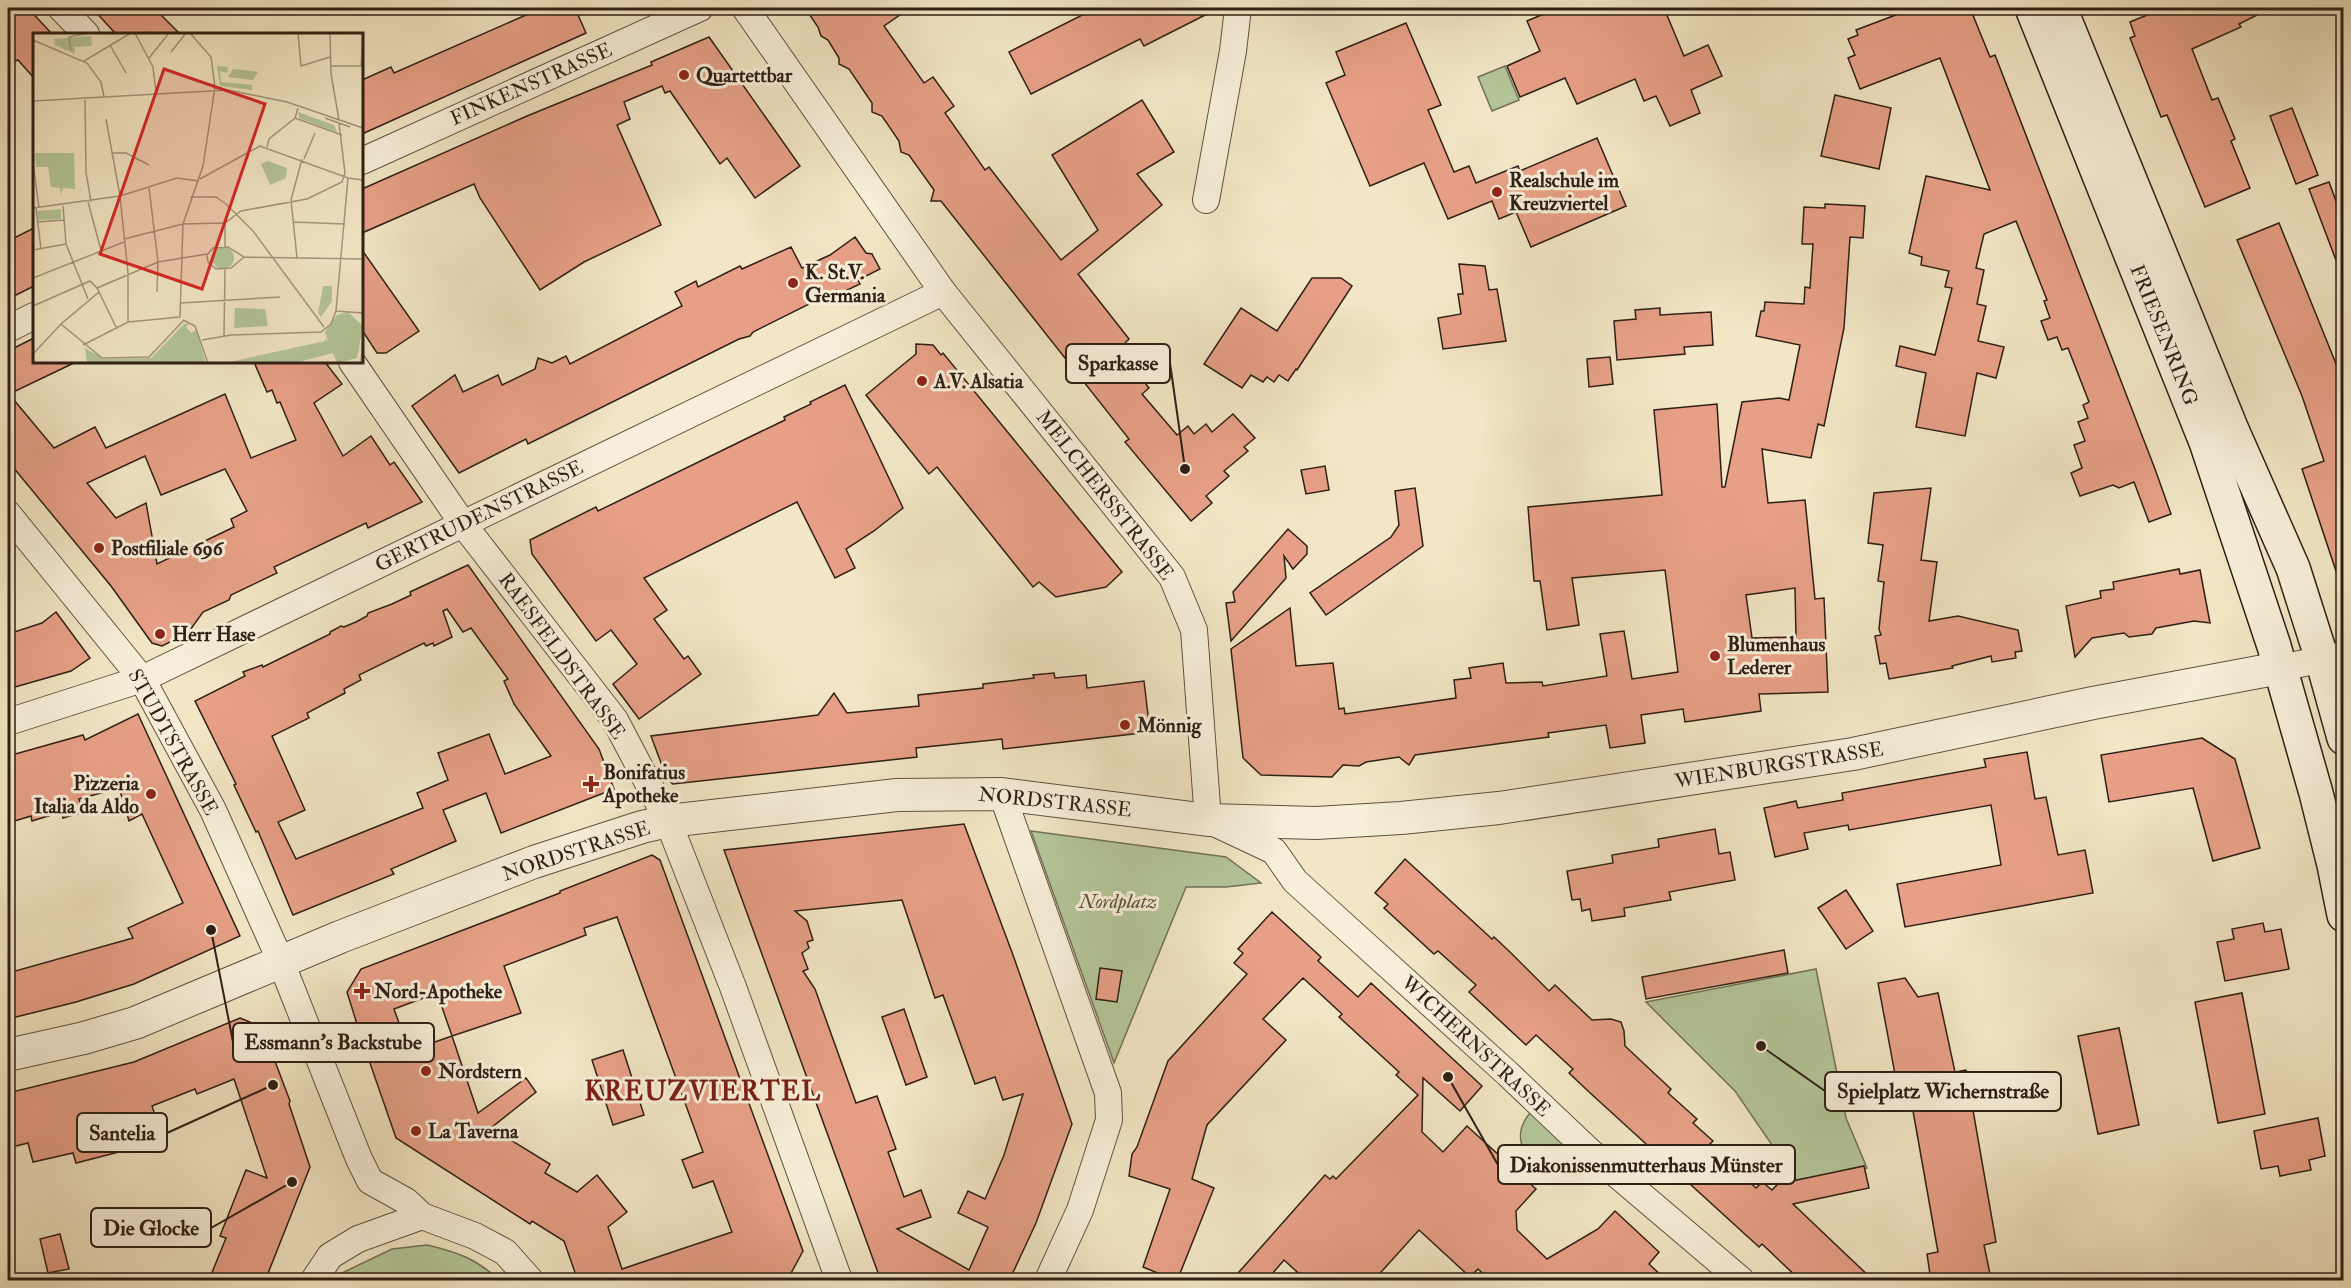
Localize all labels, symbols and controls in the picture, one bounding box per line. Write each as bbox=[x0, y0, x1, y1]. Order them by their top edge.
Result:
inset map bbox=[33, 33, 363, 363]
street label: FINKENSTRASSE bbox=[446, 37, 616, 131]
place label: Quartettbar bbox=[696, 63, 793, 88]
marker: Quartettbar bbox=[677, 68, 691, 82]
place label: Realschule im Kreuzviertel bbox=[1509, 168, 1619, 216]
marker: Realschule im Kreuzviertel bbox=[1490, 185, 1504, 199]
place label: K. St.V. Germania bbox=[805, 260, 886, 308]
street label: FRIESENRING bbox=[2124, 261, 2204, 409]
marker: K. St.V. Germania bbox=[786, 276, 800, 290]
callout: Sparkasse bbox=[1066, 344, 1170, 383]
text: Sparkasse bbox=[1078, 350, 1158, 377]
place label: A.V. Alsatia bbox=[933, 369, 1024, 394]
marker: A.V. Alsatia bbox=[915, 374, 929, 388]
street label: MELCHERSSTRASSE bbox=[1031, 405, 1179, 585]
street label: GERTRUDENSTRASSE bbox=[371, 455, 587, 577]
place label: Postfiliale 696 bbox=[111, 536, 225, 561]
marker: Postfiliale 696 bbox=[92, 541, 106, 555]
street label: RAESFELDSTRASSE bbox=[493, 568, 631, 744]
place label: Herr Hase bbox=[172, 622, 256, 647]
marker: Herr Hase bbox=[153, 627, 167, 641]
place label: Blumenhaus Lederer bbox=[1727, 632, 1826, 680]
marker: Blumenhaus Lederer bbox=[1708, 649, 1722, 663]
street label: STUDTSTRASSE bbox=[122, 664, 224, 820]
place label: Mönnig bbox=[1136, 713, 1203, 739]
marker: Mönnig bbox=[1118, 718, 1132, 732]
street label: WIENBURGSTRASSE bbox=[1672, 736, 1885, 794]
place label: Bonifatius Apotheke bbox=[602, 760, 685, 809]
place label: Pizzeria Italia da Aldo bbox=[34, 771, 140, 819]
marker: Bonifatius Apotheke bbox=[584, 777, 598, 791]
street label: NORDSTRASSE bbox=[977, 782, 1133, 822]
marker: Pizzeria Italia da Aldo bbox=[144, 787, 158, 801]
street label: NORDSTRASSE bbox=[499, 815, 653, 887]
park label: Nordplatz bbox=[1078, 889, 1157, 914]
street label: WICHERNSTRASSE bbox=[1395, 969, 1556, 1122]
place label: Nord-Apotheke bbox=[373, 979, 503, 1005]
marker: Nord-Apotheke bbox=[355, 984, 369, 998]
callout: Essmann's Backstube bbox=[233, 1023, 434, 1062]
text: Essmann's Backstube bbox=[244, 1029, 422, 1056]
place label: Nordstern bbox=[437, 1059, 522, 1084]
marker: Nordstern bbox=[419, 1064, 433, 1078]
callout: Spielplatz Wichernstraße bbox=[1825, 1072, 2061, 1111]
district label: KREUZVIERTEL bbox=[584, 1076, 822, 1108]
text: Spielplatz Wichernstraße bbox=[1837, 1078, 2049, 1105]
callout: Santelia bbox=[77, 1113, 167, 1152]
place label: La Taverna bbox=[428, 1119, 519, 1144]
text: Santelia bbox=[89, 1120, 156, 1147]
marker: La Taverna bbox=[409, 1124, 423, 1138]
callout: Diakonissenmutterhaus Münster bbox=[1498, 1145, 1795, 1184]
text: Diakonissenmutterhaus Münster bbox=[1510, 1152, 1784, 1179]
callout: Die Glocke bbox=[91, 1208, 211, 1247]
text: Die Glocke bbox=[103, 1215, 199, 1242]

